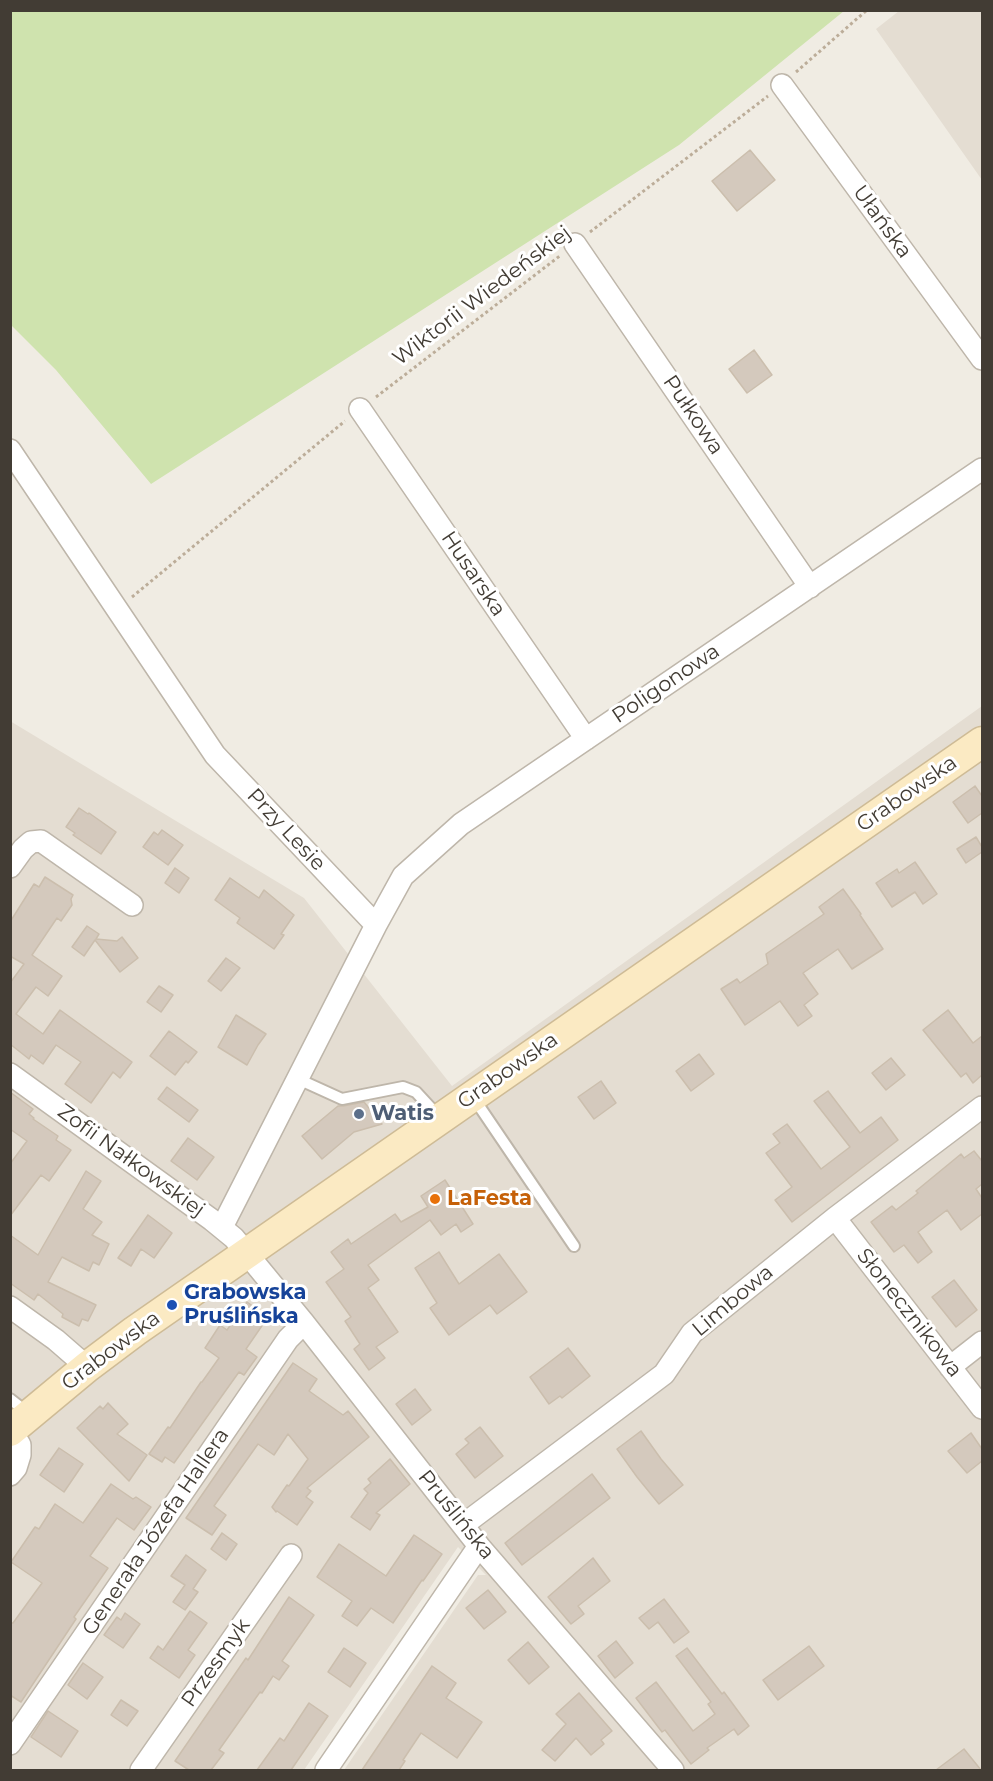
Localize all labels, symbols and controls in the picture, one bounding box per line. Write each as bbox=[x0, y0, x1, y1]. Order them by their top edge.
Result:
street label: Ułańska bbox=[847, 181, 917, 263]
street label: Wiktorii Wiedeńskiej bbox=[388, 221, 576, 371]
street label: Pułkowa bbox=[657, 370, 729, 460]
street label: Husarska bbox=[435, 527, 511, 621]
street label: Poligonowa bbox=[607, 639, 725, 729]
street label: Grabowska bbox=[852, 750, 962, 838]
street label: Przy Lesie bbox=[241, 783, 331, 877]
street label: Grabowska bbox=[453, 1027, 563, 1115]
street label: Zofii Nałkowskiej bbox=[52, 1099, 210, 1223]
place label: Watis bbox=[371, 1101, 434, 1127]
marker: Watis bbox=[352, 1107, 366, 1121]
place label: LaFesta bbox=[447, 1186, 532, 1212]
marker: LaFesta bbox=[428, 1192, 442, 1206]
street label: Słonecznikowa bbox=[851, 1244, 967, 1382]
street label: Limbowa bbox=[687, 1260, 779, 1342]
place label: Grabowska Pruślińska bbox=[184, 1280, 306, 1330]
marker: Grabowska Pruślińska bbox=[165, 1298, 179, 1312]
street label: Grabowska bbox=[57, 1306, 165, 1396]
street label: Generała Józefa Hallera bbox=[77, 1424, 235, 1640]
street label: Pruślińska bbox=[412, 1465, 500, 1565]
street label: Przesmyk bbox=[176, 1614, 256, 1712]

